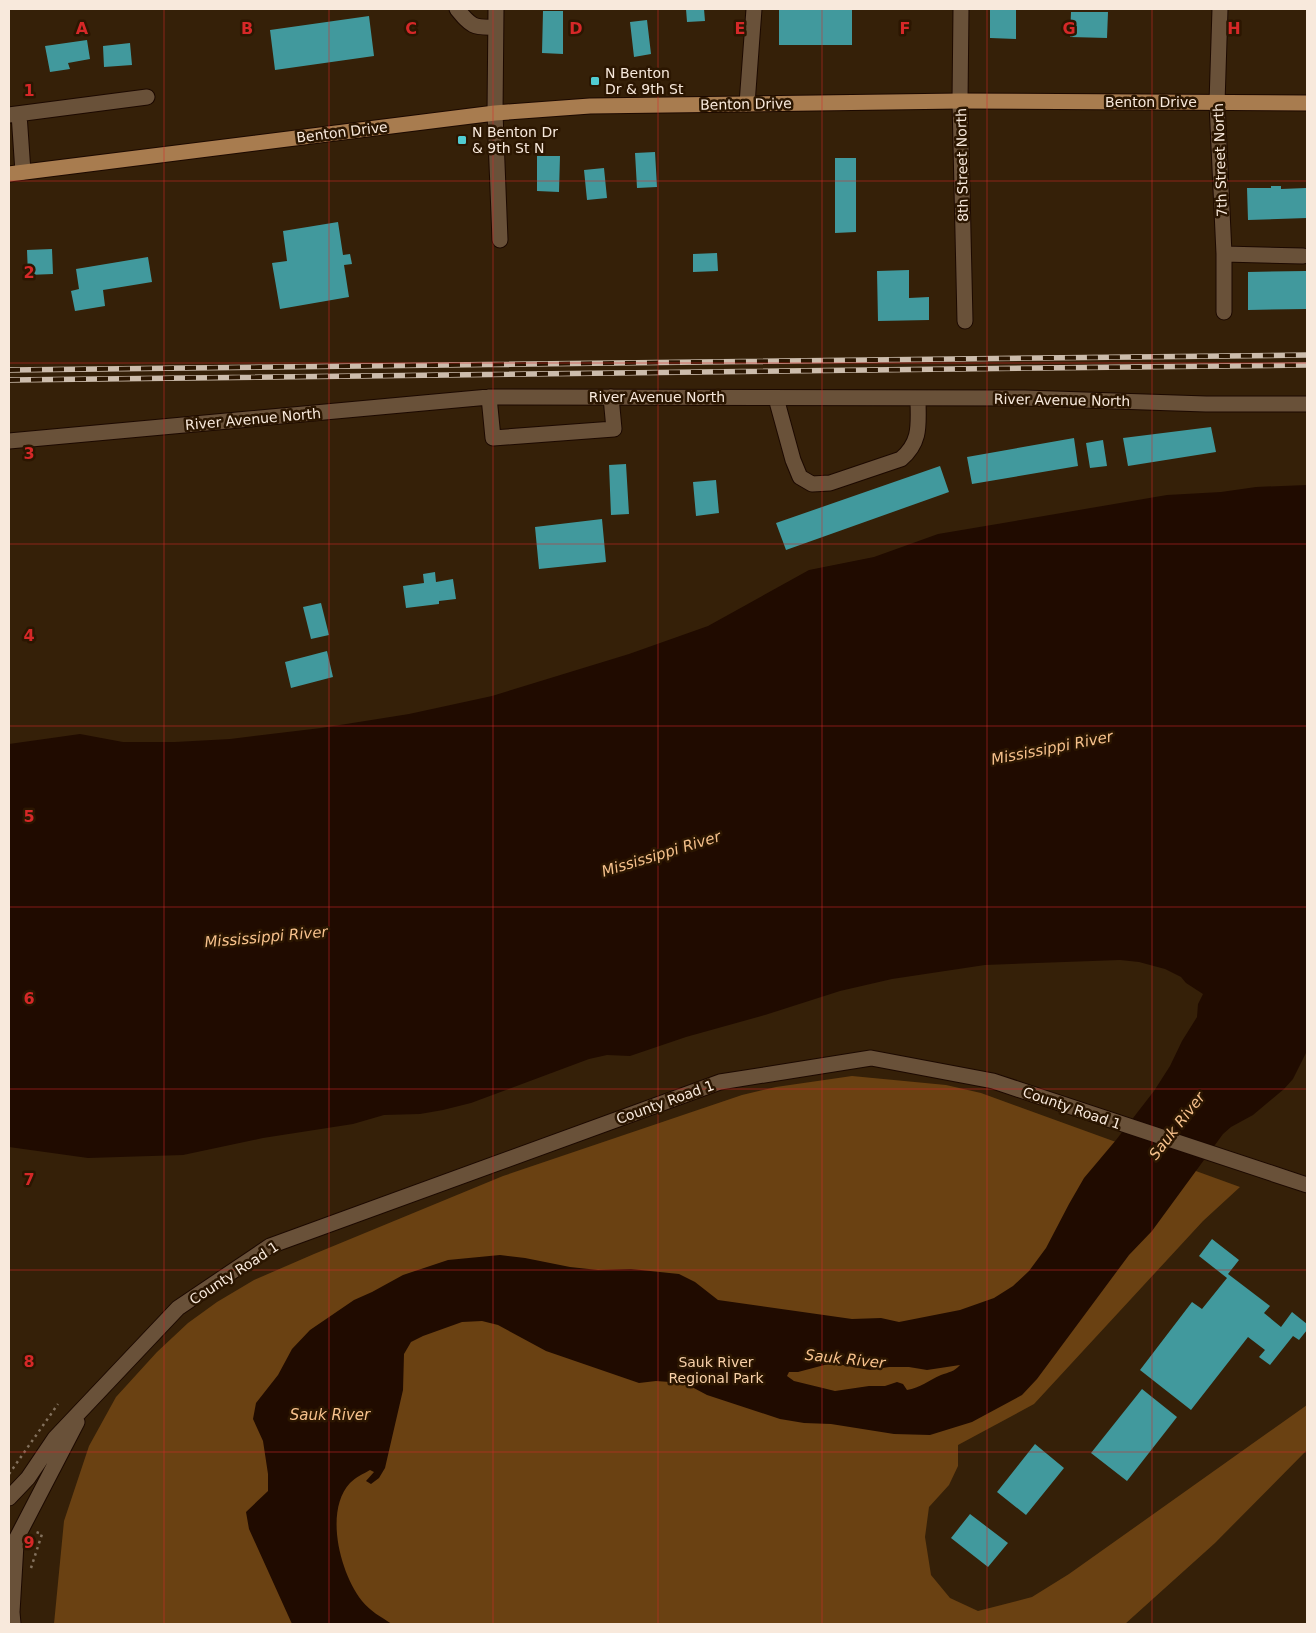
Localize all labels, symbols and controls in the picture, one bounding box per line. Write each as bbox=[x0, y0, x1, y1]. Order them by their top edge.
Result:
text: A bbox=[76, 19, 89, 38]
text: B bbox=[241, 19, 253, 38]
text: C bbox=[405, 19, 417, 38]
text: D bbox=[569, 19, 583, 38]
text: E bbox=[735, 19, 745, 38]
text: F bbox=[900, 19, 910, 38]
text: G bbox=[1062, 19, 1076, 38]
text: H bbox=[1227, 19, 1241, 38]
place label: N Benton Dr & 9th St bbox=[605, 65, 684, 97]
marker: N Benton Dr & 9th St bbox=[589, 75, 601, 87]
text: 1 bbox=[23, 81, 35, 100]
street label: Benton Drive bbox=[1105, 94, 1197, 110]
street label: Benton Drive bbox=[700, 95, 792, 113]
street label: 7th Street North bbox=[1210, 103, 1230, 217]
street label: 8th Street North bbox=[953, 108, 971, 222]
street label: Benton Drive bbox=[295, 118, 389, 146]
place label: N Benton Dr & 9th St N bbox=[472, 124, 558, 156]
marker: N Benton Dr & 9th St N bbox=[456, 134, 468, 146]
text: 2 bbox=[23, 263, 35, 282]
street label: River Avenue North bbox=[589, 389, 725, 405]
street label: River Avenue North bbox=[994, 391, 1130, 409]
street label: River Avenue North bbox=[184, 405, 322, 433]
text: 3 bbox=[23, 444, 35, 463]
text: 4 bbox=[23, 626, 35, 645]
water label: Mississippi River bbox=[990, 727, 1115, 769]
text: 5 bbox=[23, 807, 35, 826]
water label: Mississippi River bbox=[599, 827, 724, 881]
water label: Mississippi River bbox=[204, 923, 329, 951]
text: 6 bbox=[23, 989, 35, 1008]
street label: County Road 1 bbox=[614, 1077, 716, 1127]
street label: County Road 1 bbox=[1021, 1084, 1123, 1132]
water label: Sauk River bbox=[1145, 1088, 1209, 1163]
text: 7 bbox=[23, 1170, 35, 1189]
street label: County Road 1 bbox=[187, 1238, 281, 1308]
water label: Sauk River bbox=[804, 1346, 887, 1372]
text: 8 bbox=[23, 1352, 35, 1371]
park label: Sauk River Regional Park bbox=[668, 1354, 764, 1386]
water label: Sauk River bbox=[290, 1406, 371, 1424]
text: 9 bbox=[23, 1533, 35, 1552]

